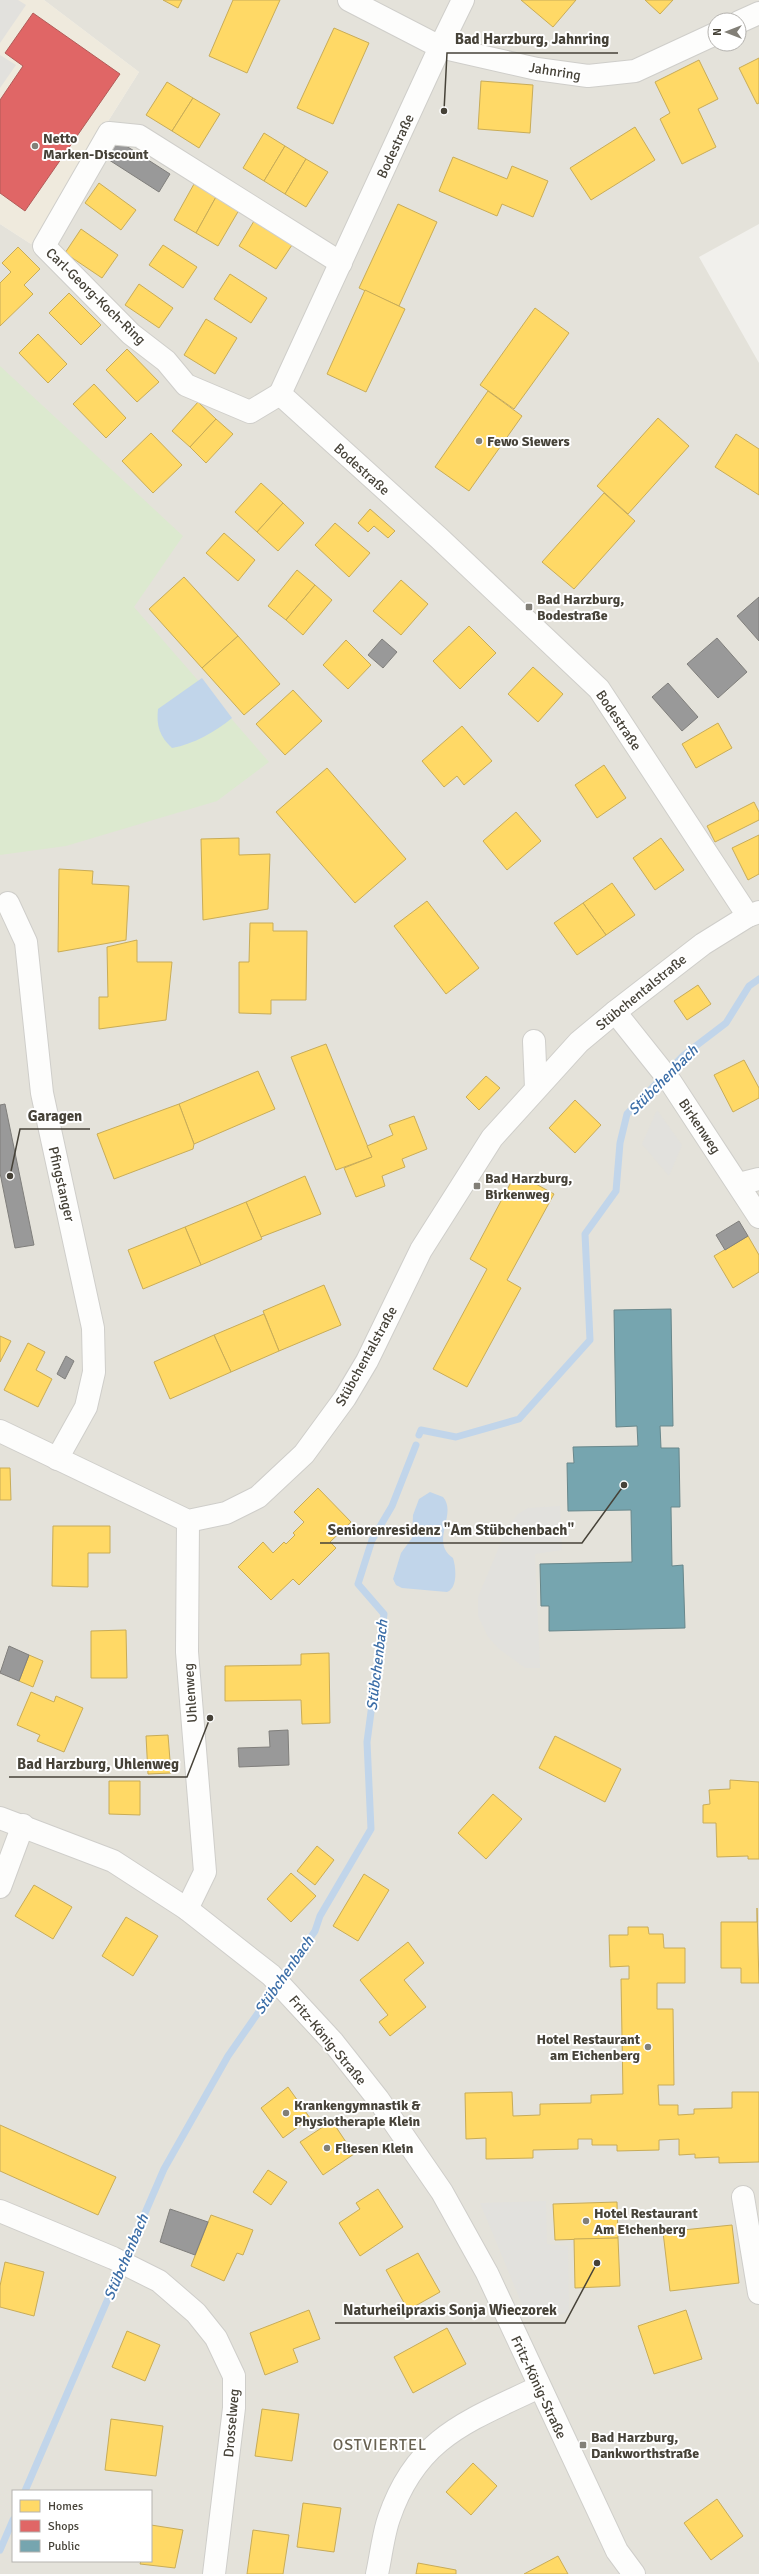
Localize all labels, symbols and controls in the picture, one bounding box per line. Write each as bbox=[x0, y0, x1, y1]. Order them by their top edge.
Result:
north arrow bbox=[707, 12, 747, 52]
callout: Bad Harzburg, Jahnring bbox=[447, 26, 618, 53]
text: N bbox=[711, 28, 724, 36]
text: Bad Harzburg, Jahnring bbox=[455, 30, 609, 48]
street label: Jahnring bbox=[528, 59, 582, 84]
street label: Bodestraße bbox=[373, 111, 418, 181]
place label: Netto Marken-Discount bbox=[43, 130, 149, 163]
marker: Netto Marken-Discount bbox=[30, 141, 40, 151]
street label: Carl-Georg-Koch-Ring bbox=[42, 244, 149, 348]
place label: Fewo Siewers bbox=[487, 433, 570, 450]
marker: Fewo Siewers bbox=[474, 436, 484, 446]
street label: Bodestraße bbox=[330, 440, 393, 499]
place label: Bad Harzburg, Bodestraße bbox=[537, 591, 624, 624]
marker: Bad Harzburg, Bodestraße bbox=[524, 602, 534, 612]
street label: Bodestraße bbox=[592, 687, 645, 754]
street label: Stübchentalstraße bbox=[593, 951, 690, 1034]
water label: Stübchenbach bbox=[624, 1041, 702, 1119]
street label: Birkenweg bbox=[675, 1095, 724, 1157]
callout: Garagen bbox=[20, 1102, 90, 1129]
text: Garagen bbox=[28, 1107, 82, 1125]
street label: Pfingstanger bbox=[45, 1145, 79, 1224]
place label: Bad Harzburg, Birkenweg bbox=[485, 1170, 572, 1203]
marker: Bad Harzburg, Birkenweg bbox=[472, 1181, 482, 1191]
street label: Stübchentalstraße bbox=[332, 1303, 401, 1409]
callout: Seniorenresidenz "Am Stübchenbach" bbox=[320, 1516, 582, 1543]
text: Seniorenresidenz "Am Stübchenbach" bbox=[328, 1521, 574, 1539]
water label: Stübchenbach bbox=[363, 1618, 392, 1711]
street label: Uhlenweg bbox=[180, 1663, 201, 1723]
callout: Bad Harzburg, Uhlenweg bbox=[9, 1750, 187, 1777]
text: Bad Harzburg, Uhlenweg bbox=[17, 1755, 179, 1773]
water label: Stübchenbach bbox=[250, 1932, 318, 2018]
street label: Fritz-König-Straße bbox=[285, 1992, 370, 2089]
place label: Hotel Restaurant am Eichenberg bbox=[536, 2031, 641, 2064]
marker: Hotel Restaurant am Eichenberg bbox=[643, 2042, 653, 2052]
place label: Krankengymnastik & Physiotherapie Klein bbox=[294, 2097, 421, 2130]
marker: Krankengymnastik & Physiotherapie Klein bbox=[281, 2108, 291, 2118]
place label: Fliesen Klein bbox=[335, 2140, 414, 2157]
marker: Fliesen Klein bbox=[322, 2143, 332, 2153]
place label: Hotel Restaurant Am Eichenberg bbox=[594, 2205, 698, 2238]
water label: Stübchenbach bbox=[100, 2211, 152, 2303]
marker: Hotel Restaurant Am Eichenberg bbox=[581, 2216, 591, 2226]
callout: Naturheilpraxis Sonja Wieczorek bbox=[335, 2296, 565, 2323]
text: Naturheilpraxis Sonja Wieczorek bbox=[343, 2301, 557, 2319]
street label: Fritz-König-Straße bbox=[507, 2333, 570, 2442]
street label: Drosselweg bbox=[220, 2388, 243, 2458]
place label: Bad Harzburg, Dankworthstraße bbox=[591, 2429, 699, 2462]
district label: OSTVIERTEL bbox=[333, 2435, 427, 2455]
marker: Bad Harzburg, Dankworthstraße bbox=[578, 2440, 588, 2450]
legend bbox=[12, 2490, 152, 2562]
text: Homes bbox=[48, 2499, 83, 2514]
text: Shops bbox=[48, 2519, 79, 2534]
text: Public bbox=[48, 2539, 80, 2554]

